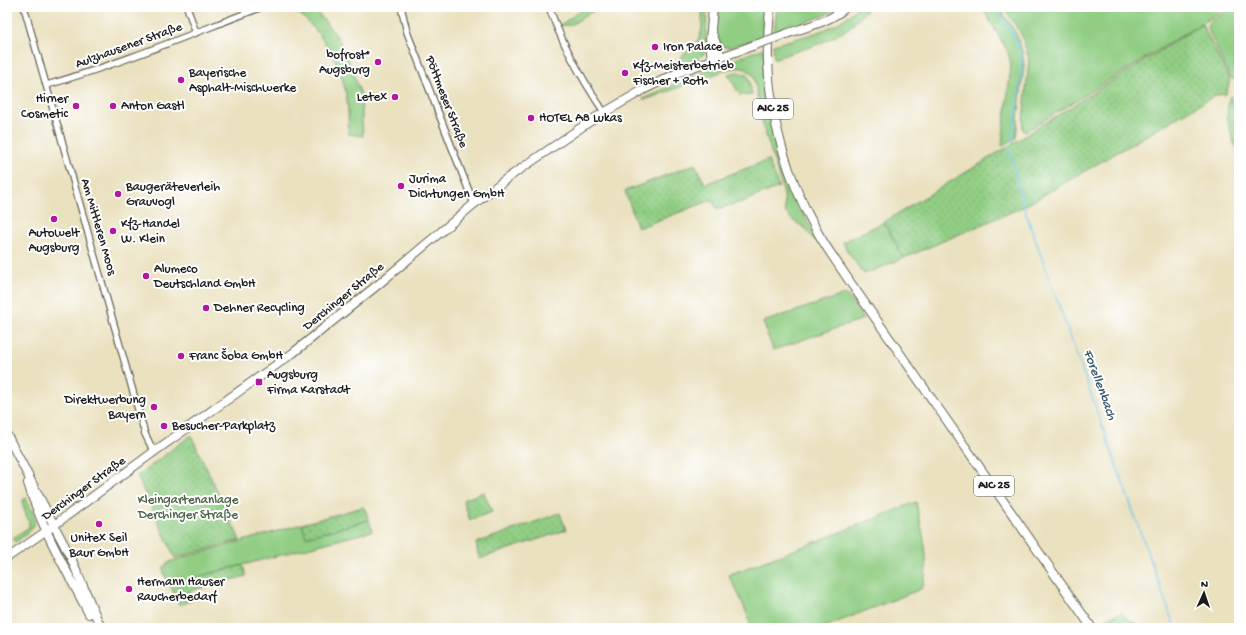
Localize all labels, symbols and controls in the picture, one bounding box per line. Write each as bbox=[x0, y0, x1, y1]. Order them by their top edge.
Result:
street label: Aulzhausener Straße bbox=[74, 20, 185, 72]
place label: Iron Palace bbox=[663, 40, 723, 55]
marker: Iron Palace bbox=[650, 42, 660, 52]
place label: bofrost* Augsburg bbox=[319, 48, 371, 78]
street label: Pöttmeser Straße bbox=[421, 53, 471, 150]
marker: bofrost* Augsburg bbox=[373, 57, 383, 67]
place label: Kfz-Meisterbetrieb Fischer + Roth bbox=[632, 59, 734, 89]
place label: Bayerische Asphalt-Mischwerke bbox=[188, 66, 297, 96]
marker: Kfz-Meisterbetrieb Fischer + Roth bbox=[620, 68, 630, 78]
marker: Bayerische Asphalt-Mischwerke bbox=[176, 75, 186, 85]
place label: Letex bbox=[357, 90, 387, 105]
place label: Hirner Cosmetic bbox=[21, 92, 69, 122]
marker: Letex bbox=[390, 92, 400, 102]
place label: Anton Gastl bbox=[121, 99, 185, 114]
road number: AIC 25 bbox=[753, 99, 793, 119]
marker: Hirner Cosmetic bbox=[71, 101, 81, 111]
marker: Anton Gastl bbox=[108, 101, 118, 111]
place label: HOTEL A8 Lukas bbox=[539, 111, 623, 126]
marker: HOTEL A8 Lukas bbox=[526, 113, 536, 123]
place label: Jurima Dichtungen GmbH bbox=[408, 172, 505, 202]
street label: Am Mittleren Moos bbox=[77, 177, 119, 278]
place label: Baugeräteverleih Grauvogl bbox=[125, 180, 220, 210]
marker: Jurima Dichtungen GmbH bbox=[396, 181, 406, 191]
marker: Baugeräteverleih Grauvogl bbox=[113, 189, 123, 199]
marker: Autowelt Augsburg bbox=[49, 214, 59, 224]
place label: Kfz-Handel W. Klein bbox=[121, 217, 180, 247]
place label: Autowelt Augsburg bbox=[29, 226, 81, 256]
marker: Kfz-Handel W. Klein bbox=[108, 226, 118, 236]
street label: Derchinger Straße bbox=[300, 260, 388, 335]
place label: Alumeco Deutschland GmbH bbox=[153, 262, 256, 292]
marker: Alumeco Deutschland GmbH bbox=[141, 271, 151, 281]
place label: Dehner Recycling bbox=[213, 301, 305, 316]
marker: Dehner Recycling bbox=[201, 303, 211, 313]
water label: Forellenbach bbox=[1078, 347, 1120, 423]
place label: Franc Šoba GmbH bbox=[188, 348, 283, 364]
marker: Franc Šoba GmbH bbox=[176, 351, 186, 361]
place label: Augsburg Firma Karstadt bbox=[266, 368, 352, 398]
marker: Augsburg Firma Karstadt bbox=[254, 377, 264, 387]
place label: Direktwerbung Bayern bbox=[63, 393, 147, 423]
marker: Direktwerbung Bayern bbox=[149, 402, 159, 412]
place label: Besucher-Parkplatz bbox=[171, 419, 277, 434]
marker: Besucher-Parkplatz bbox=[159, 421, 169, 431]
street label: Derchinger Straße bbox=[38, 453, 129, 525]
road number: AIC 25 bbox=[974, 476, 1014, 496]
park label: Kleingartenanlage Derchinger Straße bbox=[137, 493, 239, 523]
marker: Unitex Seil Baur GmbH bbox=[94, 519, 104, 529]
place label: Unitex Seil Baur GmbH bbox=[68, 531, 129, 561]
north arrow bbox=[1184, 573, 1224, 613]
place label: Hermann Hauser Raucherbedarf bbox=[137, 575, 226, 605]
text: N bbox=[1201, 579, 1208, 591]
marker: Hermann Hauser Raucherbedarf bbox=[124, 584, 134, 594]

